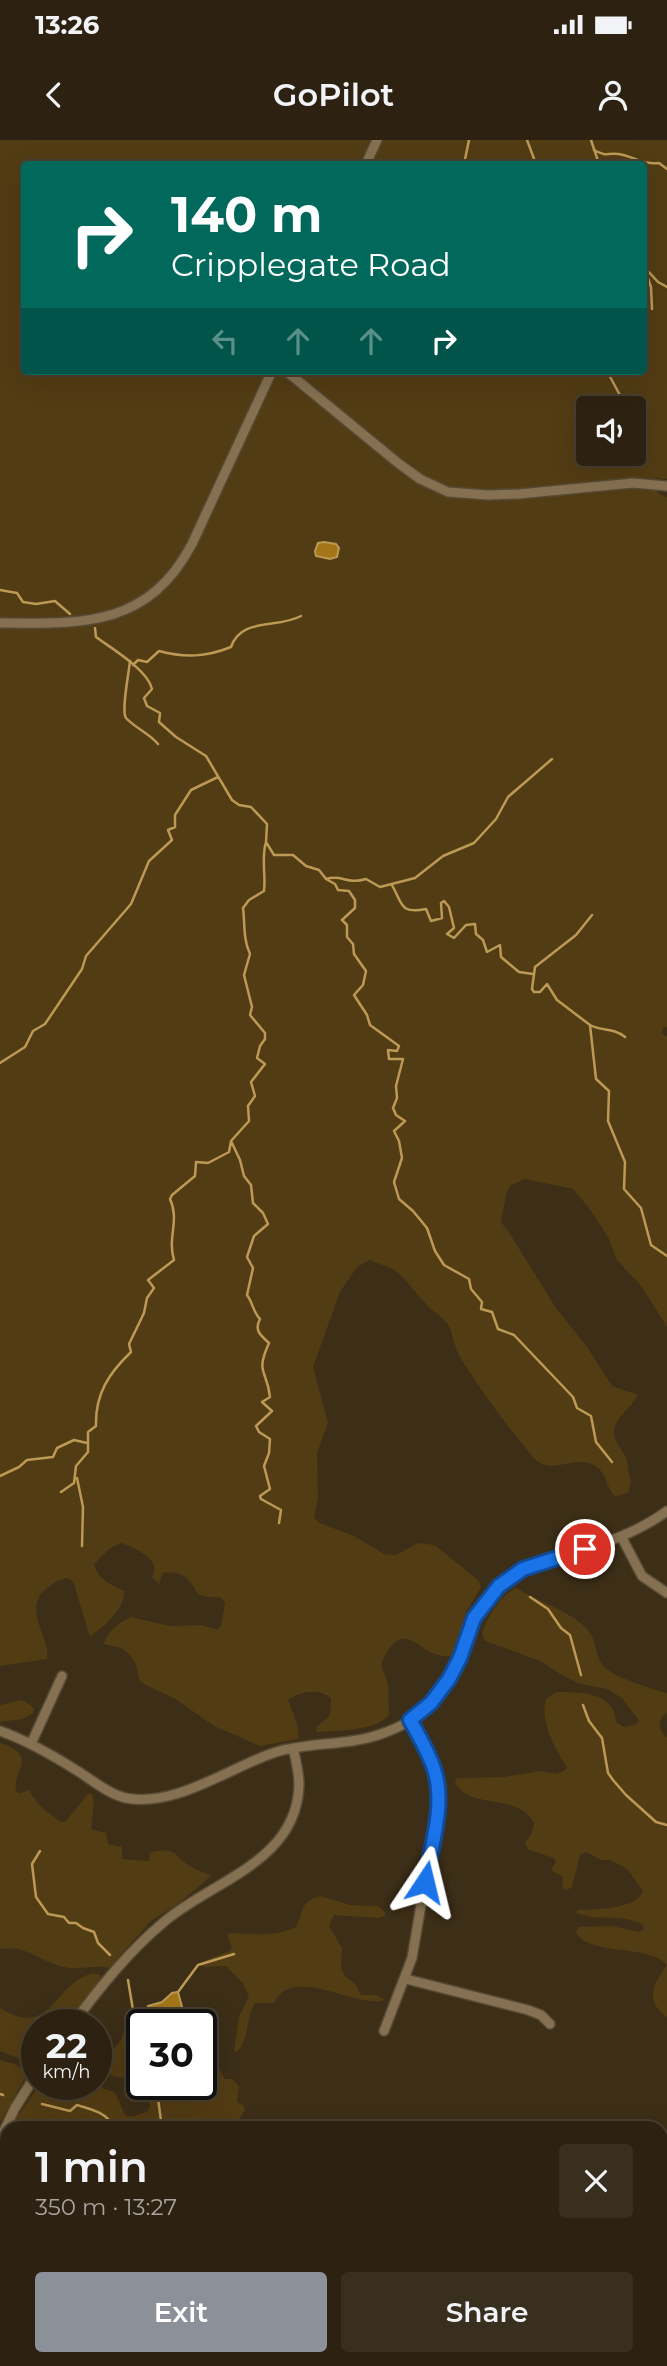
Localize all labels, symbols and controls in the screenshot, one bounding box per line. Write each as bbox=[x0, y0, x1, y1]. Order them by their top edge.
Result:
text: 13:26 bbox=[35, 9, 99, 41]
text: GoPilot bbox=[273, 75, 394, 114]
icon: back bbox=[35, 76, 73, 114]
icon: person bbox=[594, 76, 632, 114]
text: 140 m bbox=[171, 185, 323, 244]
icon: right bbox=[56, 189, 147, 280]
text: Cripplegate Road bbox=[171, 245, 451, 284]
icon: left bbox=[206, 322, 244, 360]
icon: ahead bbox=[279, 322, 317, 360]
icon: ahead bbox=[352, 322, 390, 360]
icon: right bbox=[425, 322, 463, 360]
map controls bbox=[576, 396, 646, 466]
button: sound bbox=[576, 396, 646, 466]
pin bbox=[555, 1519, 615, 1579]
icon: arrive bbox=[566, 1530, 604, 1568]
position arrow bbox=[388, 1845, 462, 1919]
speed limit sign: 30 bbox=[126, 2009, 217, 2100]
text: 22 bbox=[46, 2024, 87, 2067]
text: km/h bbox=[42, 2061, 91, 2083]
text: 1 min bbox=[35, 2141, 148, 2193]
button: close bbox=[559, 2144, 633, 2218]
text: 350 m · 13:27 bbox=[35, 2193, 177, 2221]
button: Exit bbox=[35, 2272, 327, 2352]
button: Share bbox=[341, 2272, 633, 2352]

